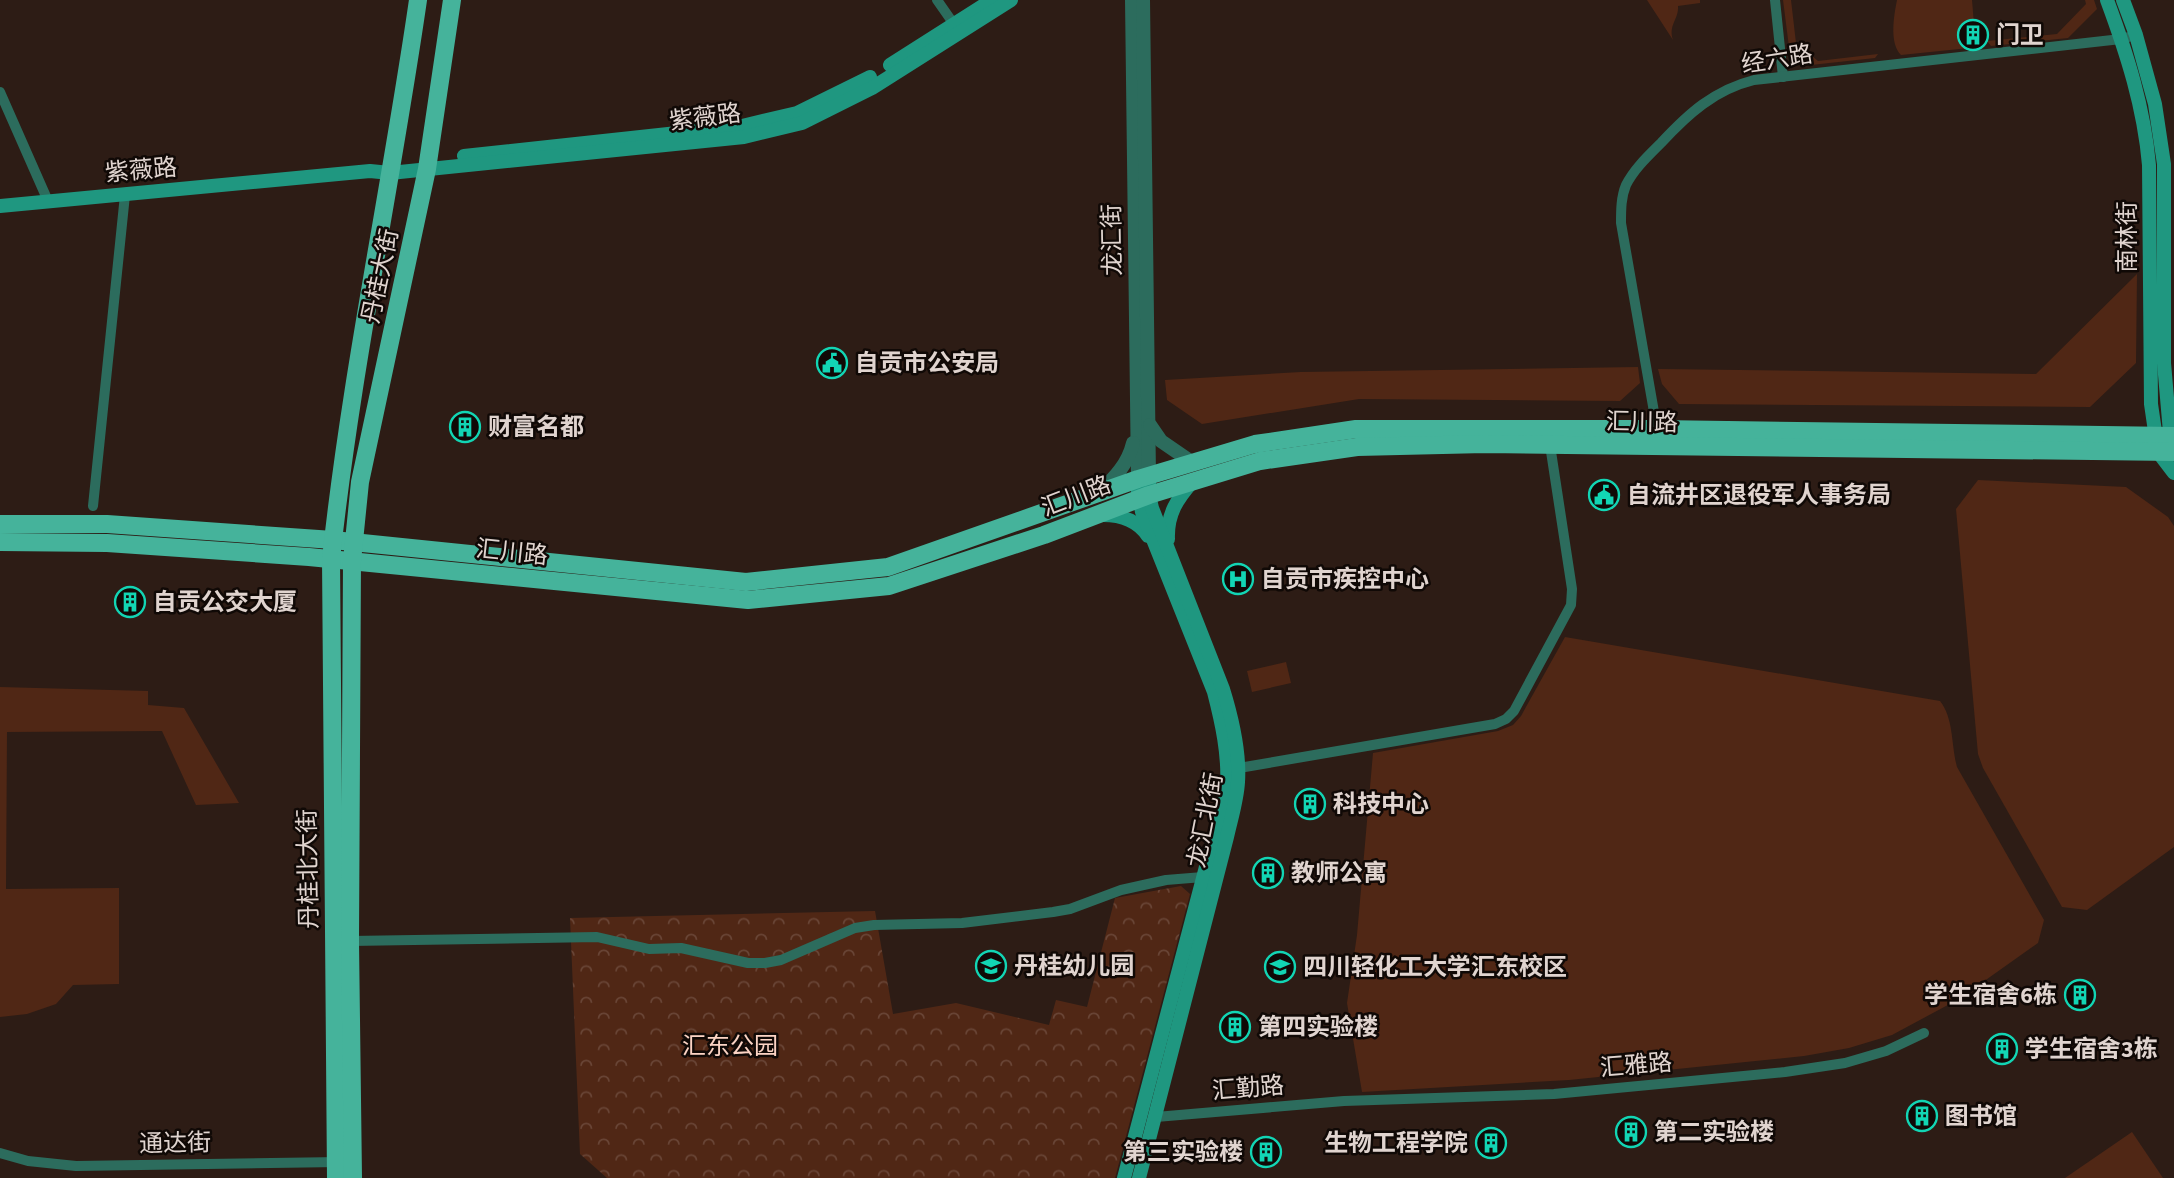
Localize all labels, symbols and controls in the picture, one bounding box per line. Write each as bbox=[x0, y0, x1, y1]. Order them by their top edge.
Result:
building icon: 门卫 bbox=[1956, 18, 1990, 52]
place label: 门卫 bbox=[1996, 18, 2044, 53]
street label: 经六路 bbox=[1739, 37, 1815, 82]
street label: 紫薇路 bbox=[667, 96, 743, 139]
street label: 紫薇路 bbox=[104, 150, 178, 191]
street label: 南林街 bbox=[2110, 201, 2145, 273]
street label: 龙汇街 bbox=[1094, 204, 1131, 276]
street label: 丹桂大街 bbox=[353, 226, 408, 327]
public building icon: 自贡市公安局 bbox=[815, 346, 849, 380]
place label: 自贡市公安局 bbox=[855, 346, 999, 381]
street label: 汇川路 bbox=[1606, 404, 1678, 441]
building icon: 财富名都 bbox=[448, 410, 482, 444]
place label: 财富名都 bbox=[488, 410, 584, 445]
street label: 汇川路 bbox=[1036, 467, 1116, 526]
public building icon: 自流井区退役军人事务局 bbox=[1587, 478, 1621, 512]
place label: 自流井区退役军人事务局 bbox=[1627, 478, 1891, 513]
street label: 汇川路 bbox=[474, 531, 550, 574]
hospital icon: 自贡市疾控中心 bbox=[1221, 562, 1255, 596]
place label: 自贡市疾控中心 bbox=[1261, 562, 1429, 597]
building icon: 自贡公交大厦 bbox=[113, 585, 147, 619]
place label: 自贡公交大厦 bbox=[153, 585, 297, 620]
street label: 龙汇北街 bbox=[1179, 770, 1232, 871]
building icon: 科技中心 bbox=[1293, 787, 1327, 821]
place label: 科技中心 bbox=[1333, 787, 1429, 822]
street label: 丹桂北大街 bbox=[290, 809, 327, 929]
building icon: 教师公寓 bbox=[1251, 856, 1285, 890]
place label: 教师公寓 bbox=[1291, 856, 1387, 891]
school or university icon: 丹桂幼儿园 bbox=[974, 949, 1008, 983]
place label: 丹桂幼儿园 bbox=[1014, 949, 1134, 984]
school or university icon: 四川轻化工大学汇东校区 bbox=[1263, 950, 1297, 984]
place label: 四川轻化工大学汇东校区 bbox=[1303, 950, 1567, 985]
place label: 学生宿舍6栋 bbox=[1924, 978, 2057, 1013]
building icon: 学生宿舍6栋 bbox=[2063, 978, 2097, 1012]
building icon: 第四实验楼 bbox=[1218, 1010, 1252, 1044]
place label: 第四实验楼 bbox=[1258, 1010, 1378, 1045]
park label: 汇东公园 bbox=[682, 1029, 778, 1064]
building icon: 学生宿舍3栋 bbox=[1985, 1032, 2019, 1066]
place label: 学生宿舍3栋 bbox=[2025, 1032, 2158, 1067]
street label: 汇雅路 bbox=[1599, 1045, 1673, 1086]
street label: 汇勤路 bbox=[1211, 1068, 1285, 1109]
building icon: 图书馆 bbox=[1905, 1099, 1939, 1133]
place label: 图书馆 bbox=[1945, 1099, 2017, 1134]
building icon: 第二实验楼 bbox=[1614, 1115, 1648, 1149]
place label: 第二实验楼 bbox=[1654, 1115, 1774, 1150]
street label: 通达街 bbox=[139, 1125, 211, 1162]
place label: 生物工程学院 bbox=[1324, 1126, 1468, 1161]
building icon: 生物工程学院 bbox=[1474, 1126, 1508, 1160]
place label: 第三实验楼 bbox=[1123, 1135, 1243, 1170]
building icon: 第三实验楼 bbox=[1249, 1135, 1283, 1169]

